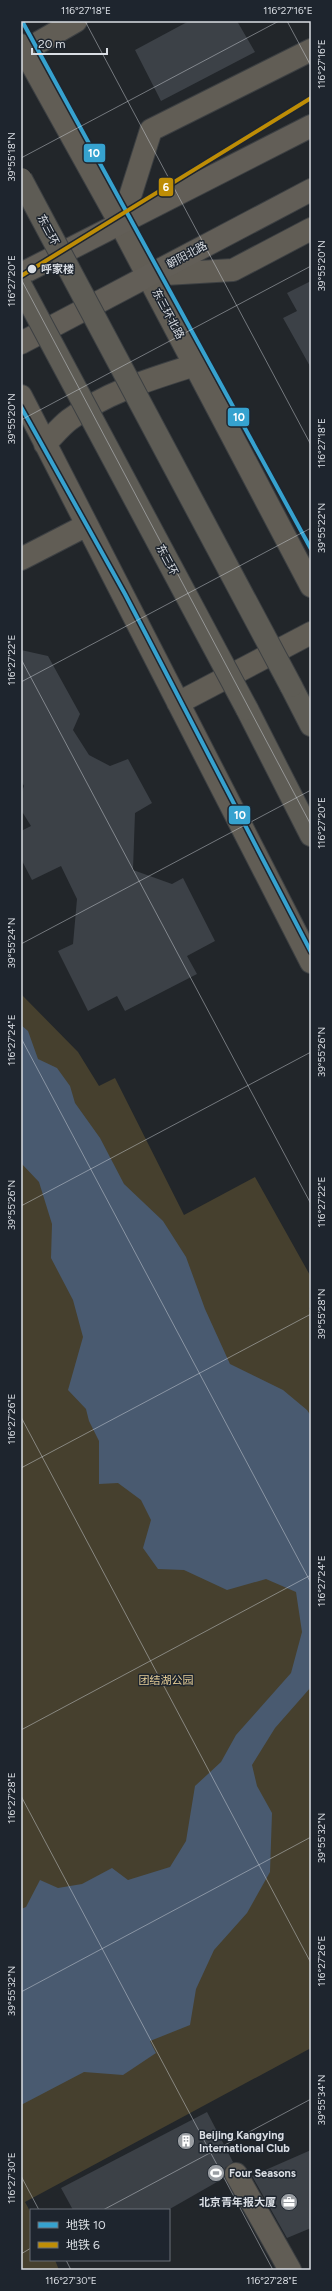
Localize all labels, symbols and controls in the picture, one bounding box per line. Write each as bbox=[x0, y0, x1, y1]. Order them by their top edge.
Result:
text: 116°27'18"E bbox=[61, 4, 111, 17]
text: 116°27'16"E bbox=[263, 4, 313, 17]
scale bar bbox=[32, 30, 107, 56]
text: 20 m bbox=[38, 37, 66, 51]
text: 116°27'16"E bbox=[315, 39, 328, 89]
text: 39°55'18"N bbox=[5, 132, 18, 182]
line badge: 10 bbox=[83, 143, 106, 163]
text: 10 bbox=[88, 147, 100, 160]
line badge: 6 bbox=[158, 177, 174, 197]
text: 6 bbox=[163, 181, 170, 194]
street label: 东三环 bbox=[35, 212, 61, 248]
street label: 朝阳北路 bbox=[165, 239, 209, 271]
text: 39°55'20"N bbox=[315, 240, 328, 292]
text: 116°27'20"E bbox=[5, 255, 18, 307]
marker: 呼家楼 bbox=[26, 263, 38, 275]
place label: 呼家楼 bbox=[41, 263, 74, 276]
street label: 东三环北路 bbox=[149, 287, 187, 341]
text: 39°55'20"N bbox=[5, 393, 18, 445]
line badge: 10 bbox=[227, 407, 250, 427]
text: 10 bbox=[233, 411, 245, 424]
text: 116°27'18"E bbox=[315, 418, 328, 468]
text: 39°55'22"N bbox=[315, 503, 328, 553]
street label: 东三环 bbox=[154, 542, 180, 578]
text: 116°27'22"E bbox=[5, 634, 18, 685]
text: 116°27'20"E bbox=[315, 797, 328, 849]
line badge: 10 bbox=[228, 805, 251, 825]
text: 10 bbox=[234, 809, 246, 822]
text: 39°55'24"N bbox=[5, 917, 18, 969]
text: 116°27'24"E bbox=[5, 1014, 18, 1066]
text: 39°55'26"N bbox=[315, 1027, 328, 1077]
text: 116°27'22"E bbox=[315, 1176, 328, 1227]
text: 39°55'26"N bbox=[5, 1180, 18, 1230]
text: 39°55'28"N bbox=[315, 1289, 328, 1339]
text: 116°27'26"E bbox=[5, 1393, 18, 1444]
text: 116°27'24"E bbox=[315, 1555, 328, 1607]
park label: 团结湖公园 bbox=[139, 1674, 194, 1687]
text: 116°27'28"E bbox=[5, 1772, 18, 1824]
text: 39°55'32"N bbox=[315, 1813, 328, 1863]
text: 116°27'26"E bbox=[315, 1935, 328, 1986]
text: 39°55'32"N bbox=[5, 1966, 18, 2016]
text: 39°55'34"N bbox=[315, 2075, 328, 2125]
place label: Beijing Kangying International Club bbox=[199, 2129, 290, 2155]
building icon: Beijing Kangying International Club bbox=[176, 2131, 196, 2151]
text: 116°27'30"E bbox=[5, 2152, 18, 2204]
sports icon: Four Seasons bbox=[206, 2163, 226, 2183]
place label: Four Seasons bbox=[229, 2167, 296, 2180]
office icon: 北京青年报大厦 bbox=[279, 2192, 299, 2212]
place label: 北京青年报大厦 bbox=[199, 2196, 276, 2209]
legend bbox=[30, 2209, 170, 2261]
text: 地铁 10 bbox=[66, 2218, 106, 2232]
text: 地铁 6 bbox=[66, 2238, 100, 2252]
text: 116°27'30"E bbox=[45, 2274, 97, 2287]
text: 116°27'28"E bbox=[246, 2274, 298, 2287]

